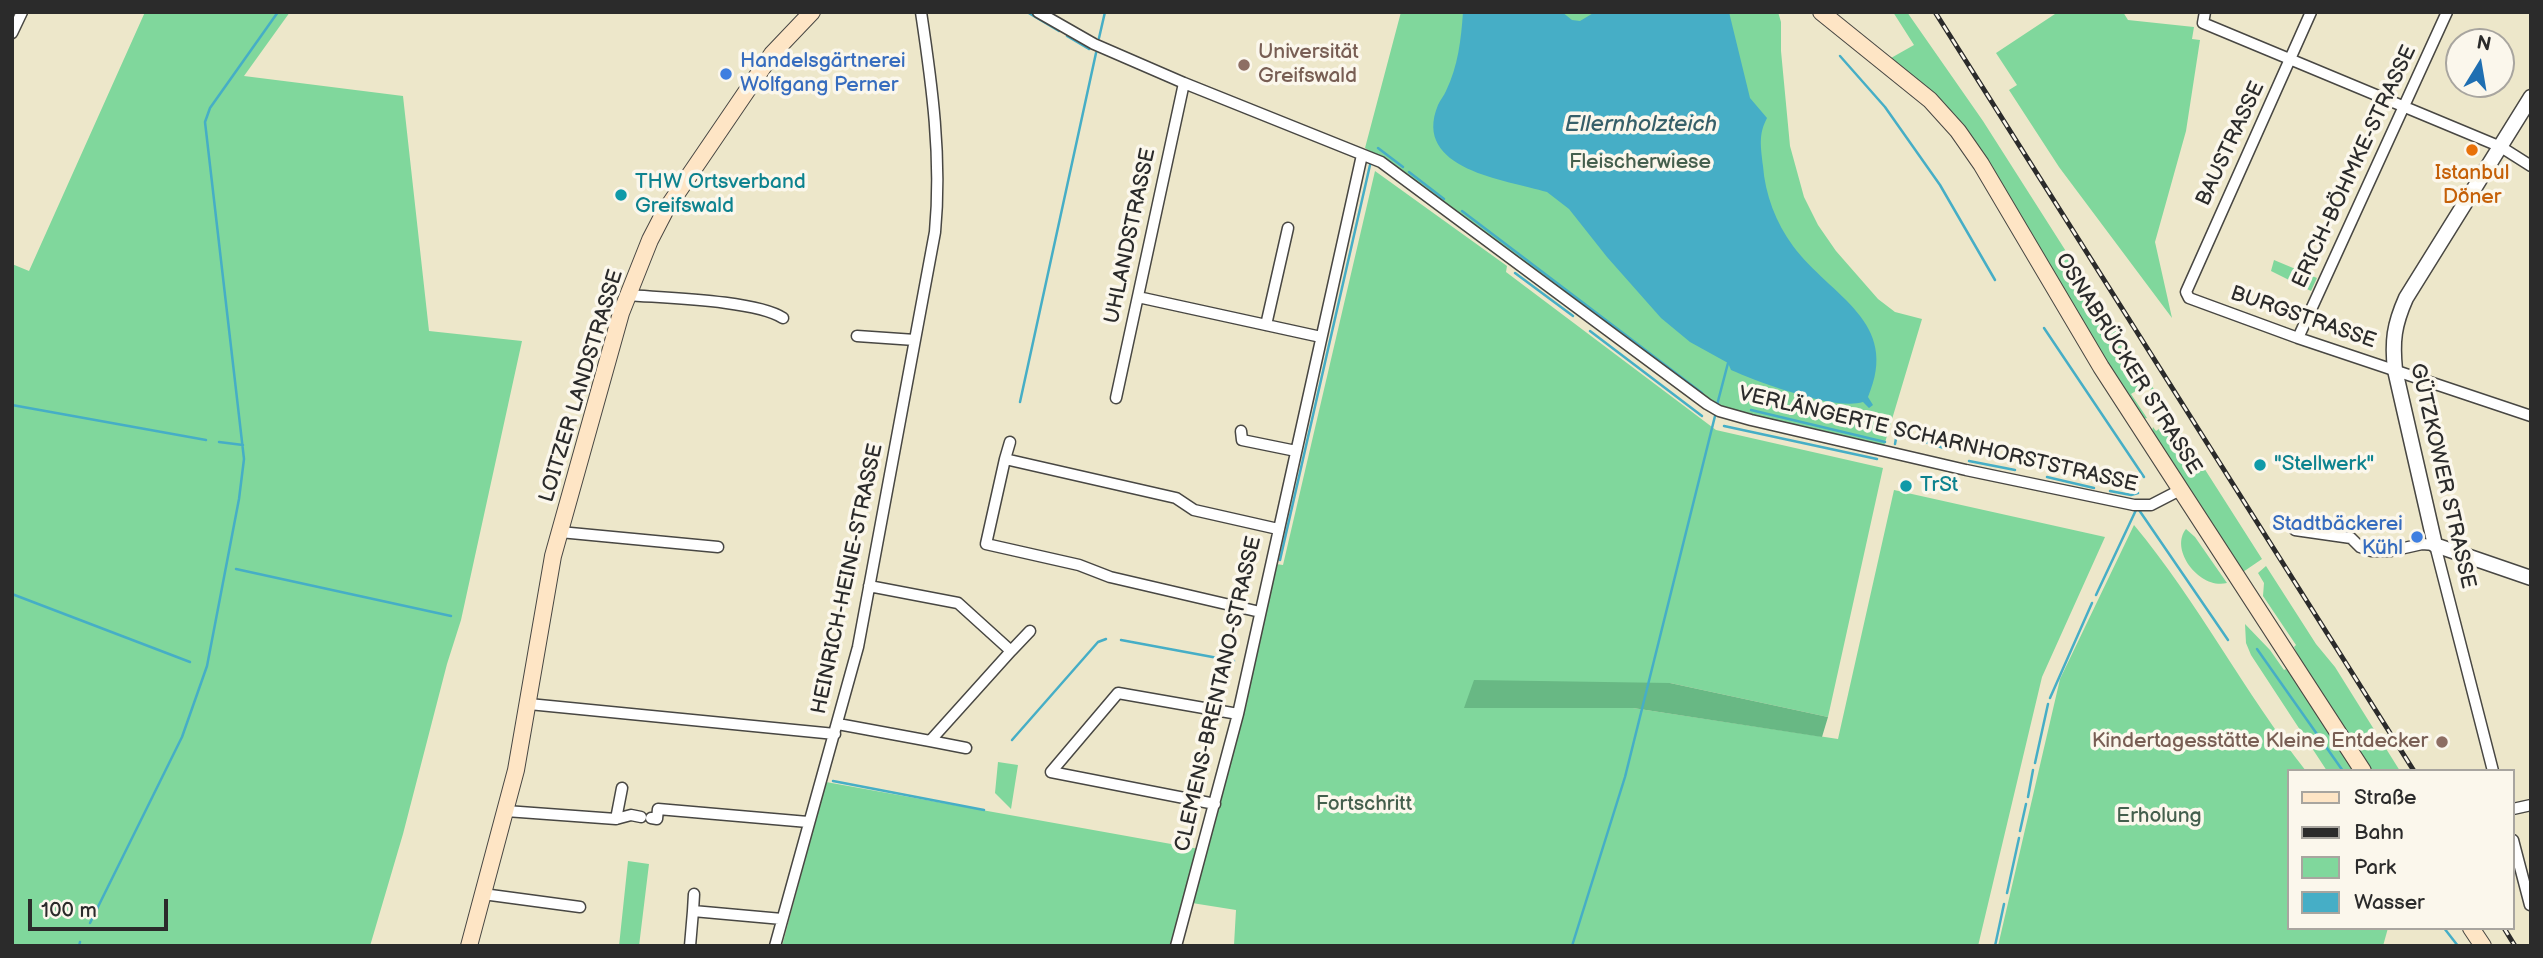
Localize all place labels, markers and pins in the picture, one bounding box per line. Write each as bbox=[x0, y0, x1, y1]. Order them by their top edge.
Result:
place label: Universität Greifswald bbox=[1258, 40, 1359, 90]
place label: Handelsgärtnerei Wolfgang Perner bbox=[740, 49, 906, 99]
marker: Universität Greifswald bbox=[1236, 57, 1252, 73]
marker: Handelsgärtnerei Wolfgang Perner bbox=[718, 66, 734, 82]
marker: Istanbul Döner bbox=[2464, 142, 2480, 158]
place label: Istanbul Döner bbox=[2435, 161, 2509, 211]
place label: THW Ortsverband Greifswald bbox=[635, 170, 806, 220]
marker: THW Ortsverband Greifswald bbox=[613, 187, 629, 203]
place label: "Stellwerk" bbox=[2274, 452, 2374, 478]
marker: "Stellwerk" bbox=[2252, 457, 2268, 473]
place label: TrSt bbox=[1920, 473, 1958, 499]
marker: TrSt bbox=[1898, 478, 1914, 494]
place label: Stadtbäckerei Kühl bbox=[2272, 512, 2403, 562]
marker: Stadtbäckerei Kühl bbox=[2409, 529, 2425, 545]
place label: Kindertagesstätte Kleine Entdecker bbox=[2092, 729, 2428, 755]
marker: Kindertagesstätte Kleine Entdecker bbox=[2434, 734, 2450, 750]

